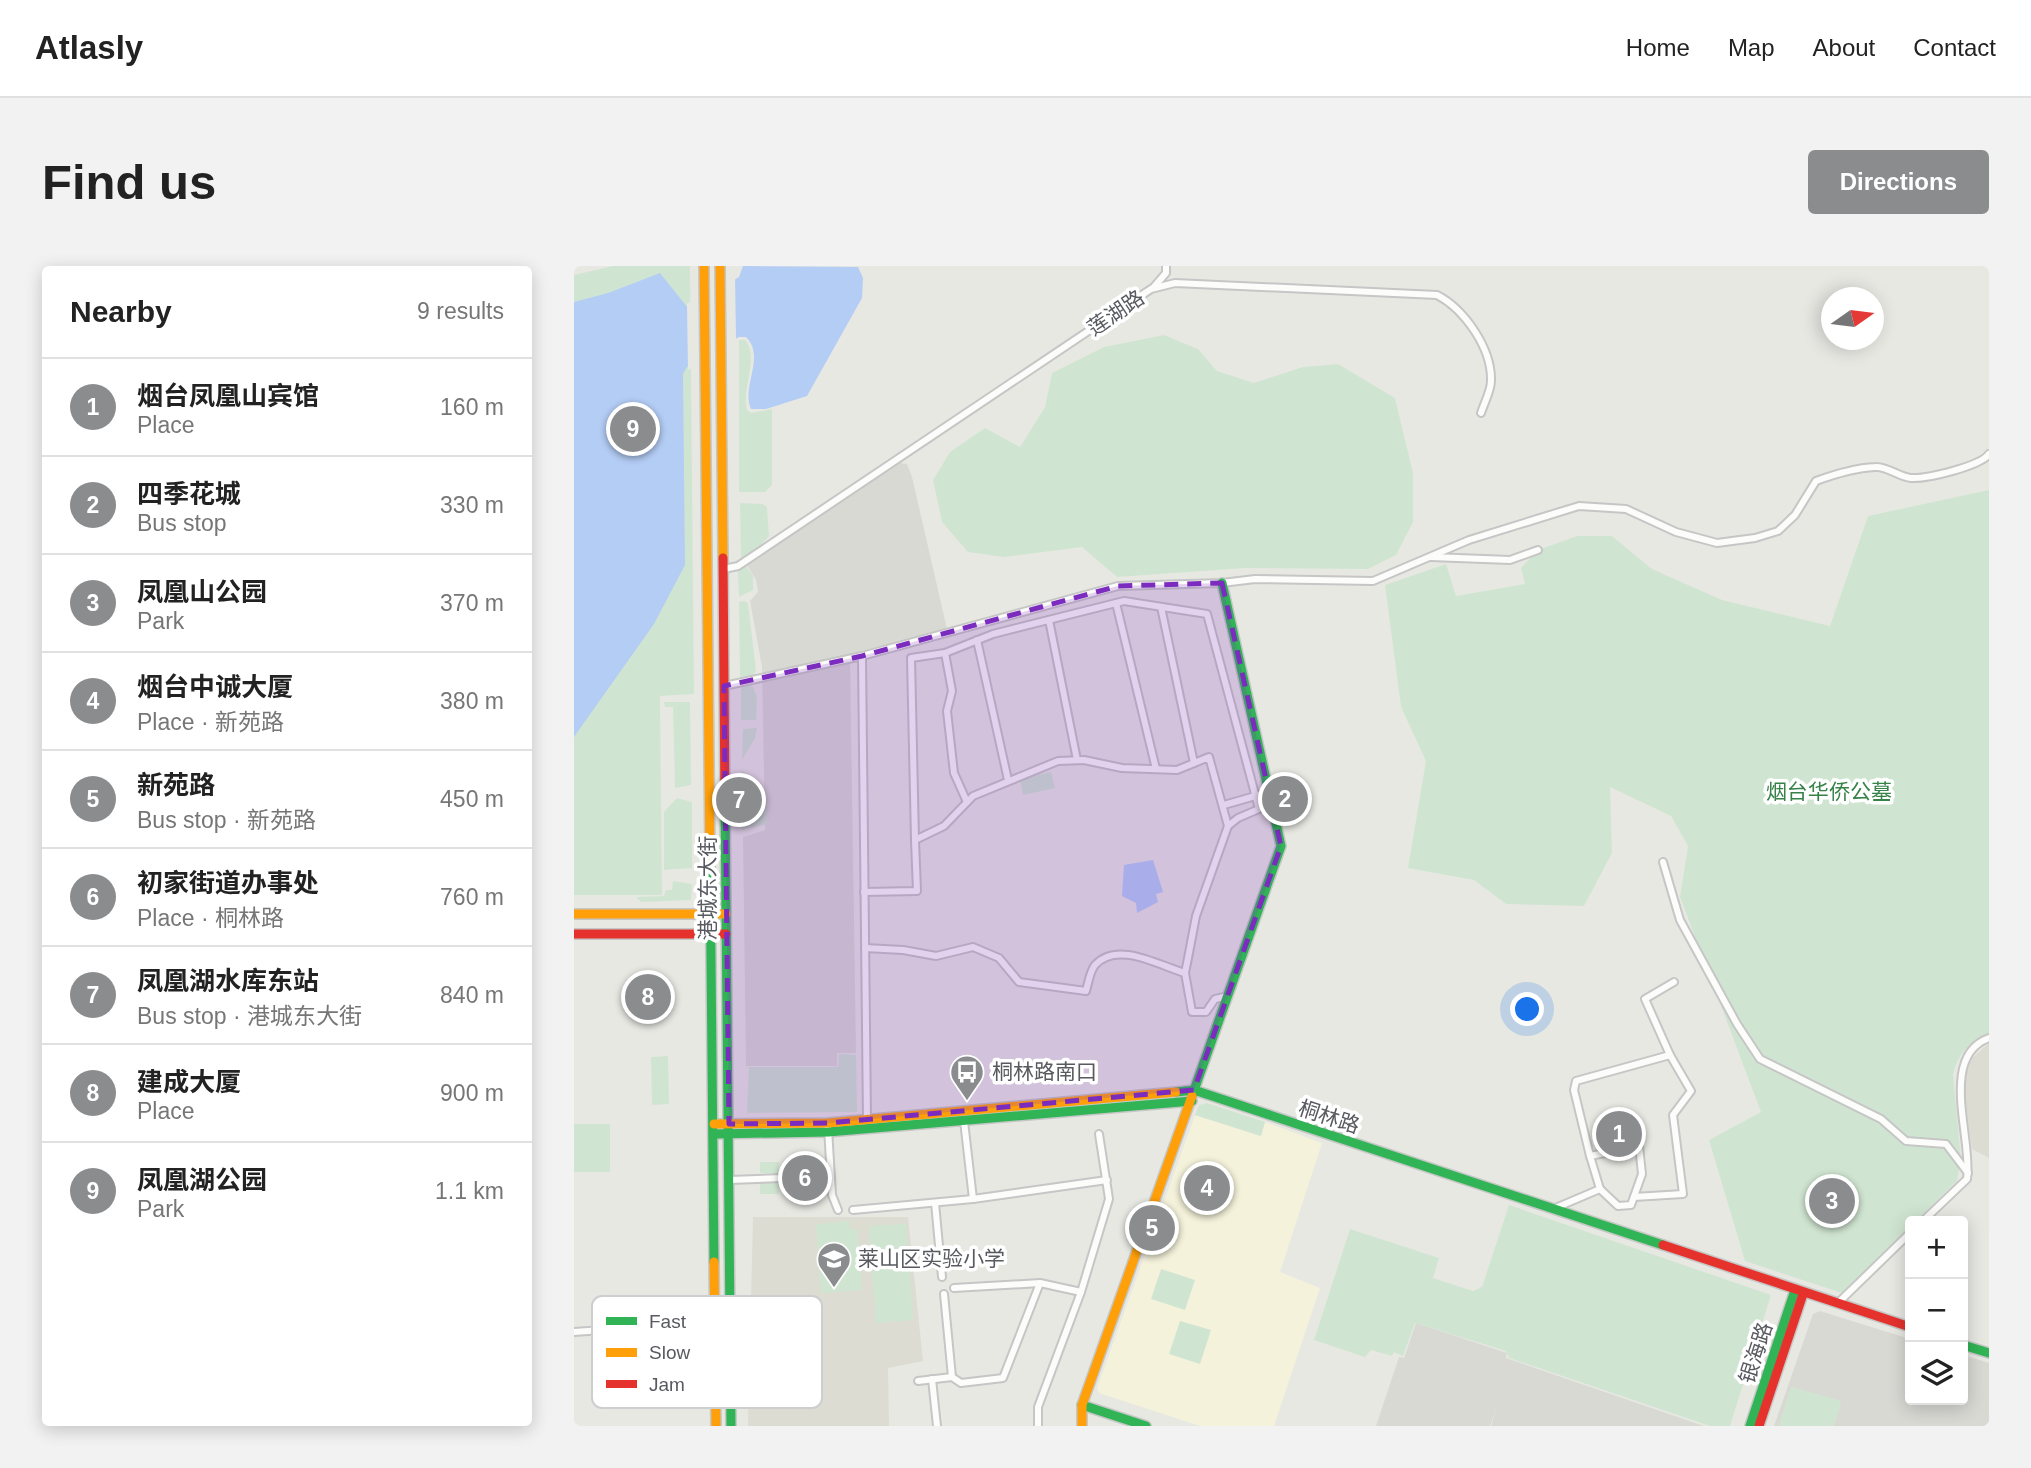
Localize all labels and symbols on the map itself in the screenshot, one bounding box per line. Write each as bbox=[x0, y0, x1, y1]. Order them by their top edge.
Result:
street label: 莲湖路 bbox=[1083, 285, 1148, 340]
north arrow bbox=[1821, 287, 1884, 350]
pin: 9 bbox=[610, 403, 656, 455]
pin: 2 bbox=[1262, 773, 1308, 825]
pin: 7 bbox=[716, 774, 762, 826]
park label: 烟台华侨公墓 bbox=[1766, 780, 1892, 803]
street label: 港城东大街 bbox=[696, 836, 719, 941]
pin: 8 bbox=[625, 971, 671, 1023]
your location bbox=[1510, 992, 1544, 1026]
bus stop icon: 桐林路南口 bbox=[948, 1053, 986, 1102]
place label: 桐林路南口 bbox=[992, 1060, 1097, 1083]
street label: 桐林路 bbox=[1296, 1096, 1363, 1137]
pin: 1 bbox=[1596, 1108, 1642, 1160]
pin: 6 bbox=[782, 1152, 828, 1204]
pin: 4 bbox=[1184, 1162, 1230, 1214]
pin: 3 bbox=[1809, 1175, 1855, 1227]
pin: 5 bbox=[1129, 1202, 1175, 1254]
school or university icon: 莱山区实验小学 bbox=[815, 1240, 853, 1289]
place label: 莱山区实验小学 bbox=[858, 1247, 1005, 1270]
legend bbox=[592, 1296, 822, 1408]
text: Fast bbox=[649, 1311, 687, 1332]
street label: 银海路 bbox=[1735, 1319, 1776, 1386]
text: Slow bbox=[649, 1342, 690, 1363]
text: Jam bbox=[649, 1374, 685, 1395]

